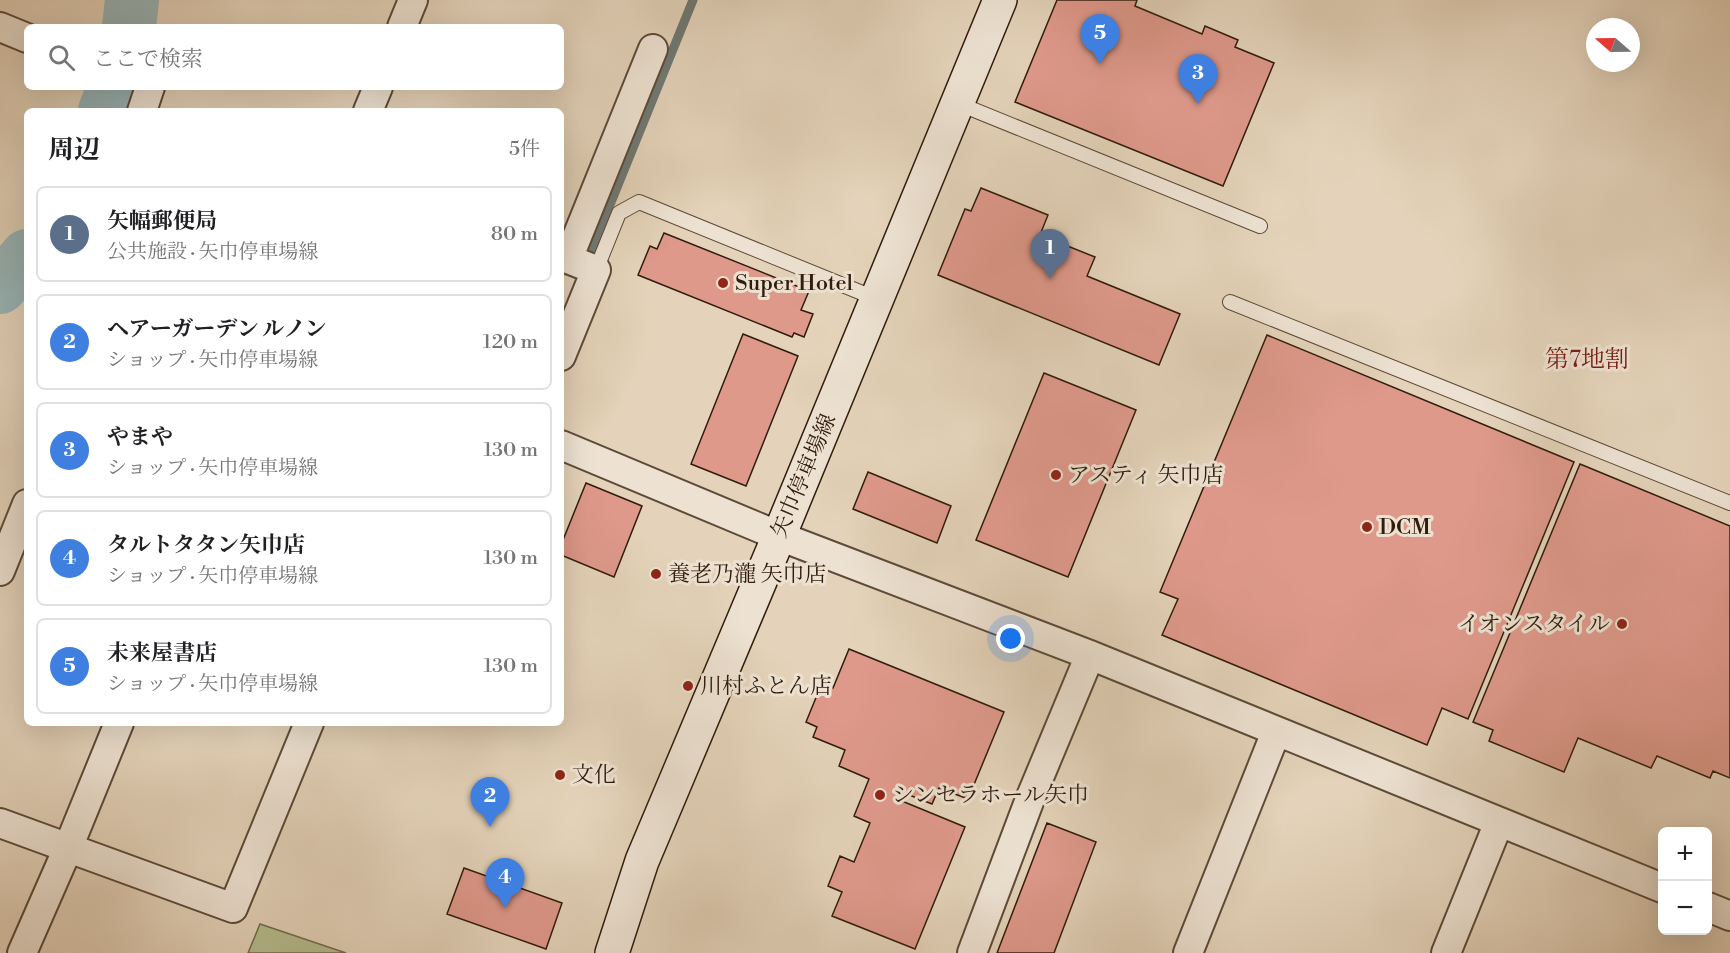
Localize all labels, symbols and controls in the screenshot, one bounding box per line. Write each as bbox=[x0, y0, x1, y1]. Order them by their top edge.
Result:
pin: 5 bbox=[1080, 14, 1120, 64]
north arrow bbox=[1586, 18, 1640, 72]
search box bbox=[24, 24, 564, 90]
icon: search bbox=[45, 41, 78, 74]
text: ここで検索 bbox=[93, 46, 203, 73]
pin: 3 bbox=[1178, 54, 1218, 104]
text: 周辺 bbox=[48, 134, 100, 166]
text: 5件 bbox=[509, 137, 540, 162]
text: 矢幅郵便局 bbox=[107, 208, 217, 235]
text: 1 bbox=[65, 222, 74, 247]
text: 80 m bbox=[491, 222, 538, 247]
pin: 1 bbox=[1030, 230, 1070, 279]
text: 公共施設 · 矢巾停車場線 bbox=[107, 240, 319, 265]
place label: Super Hotel bbox=[735, 270, 854, 297]
marker: Super Hotel bbox=[716, 276, 730, 290]
text: ヘアーガーデン ルノン bbox=[107, 316, 327, 343]
text: 2 bbox=[63, 330, 76, 355]
text: 120 m bbox=[483, 330, 538, 355]
district label: 第7地割 bbox=[1545, 345, 1629, 375]
text: ショップ · 矢巾停車場線 bbox=[107, 348, 318, 373]
street label: 矢巾停車場線 bbox=[766, 410, 842, 542]
text: やまや bbox=[107, 424, 173, 451]
text: 3 bbox=[63, 438, 76, 463]
text: 130 m bbox=[483, 438, 538, 463]
text: ショップ · 矢巾停車場線 bbox=[107, 456, 318, 481]
place label: アスティ 矢巾店 bbox=[1068, 462, 1223, 489]
marker: アスティ 矢巾店 bbox=[1049, 468, 1063, 482]
place label: DCM bbox=[1379, 514, 1431, 541]
marker: DCM bbox=[1360, 520, 1374, 534]
text: タルトタタン矢巾店 bbox=[107, 532, 305, 559]
text: 4 bbox=[63, 546, 76, 571]
text: 130 m bbox=[483, 546, 538, 571]
place label: 養老乃瀧 矢巾店 bbox=[668, 561, 827, 588]
text: ショップ · 矢巾停車場線 bbox=[107, 564, 318, 589]
marker: 養老乃瀧 矢巾店 bbox=[649, 567, 663, 581]
place label: イオンスタイル bbox=[1458, 611, 1610, 638]
marker: イオンスタイル bbox=[1615, 617, 1629, 631]
your location bbox=[996, 624, 1025, 653]
text: 未来屋書店 bbox=[107, 640, 217, 667]
text: 5 bbox=[63, 654, 76, 679]
text: 130 m bbox=[483, 654, 538, 679]
text: ショップ · 矢巾停車場線 bbox=[107, 672, 318, 697]
place label: 川村ふとん店 bbox=[700, 673, 832, 700]
marker: 川村ふとん店 bbox=[681, 679, 695, 693]
place label: 文化 bbox=[572, 762, 616, 789]
marker: 文化 bbox=[553, 768, 567, 782]
pin: 2 bbox=[470, 778, 510, 827]
place label: シンセラホール矢巾 bbox=[892, 782, 1089, 809]
marker: シンセラホール矢巾 bbox=[873, 788, 887, 802]
map controls bbox=[1658, 827, 1712, 935]
button: + bbox=[1658, 827, 1712, 881]
pin: 4 bbox=[486, 858, 524, 908]
button: − bbox=[1658, 881, 1712, 935]

